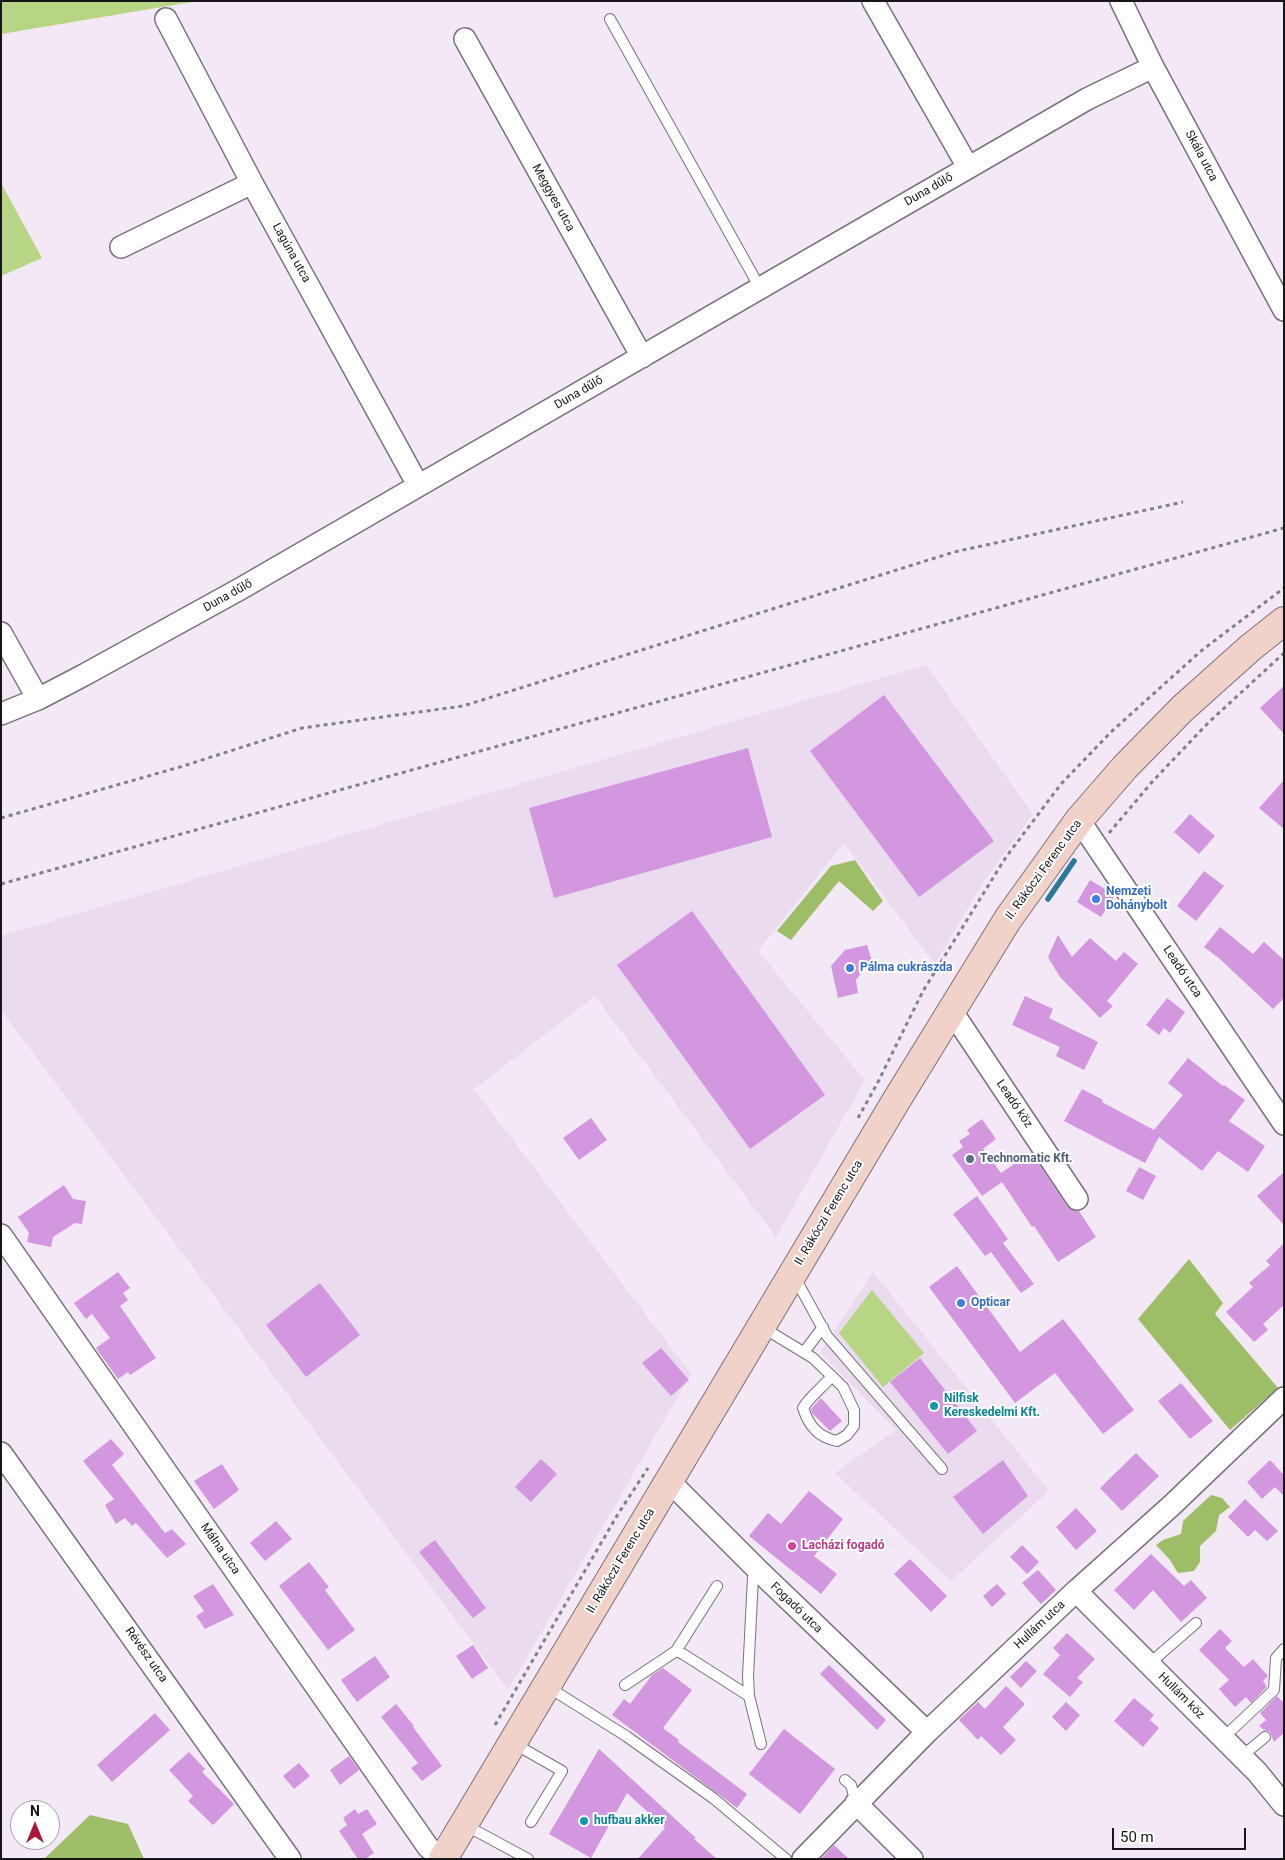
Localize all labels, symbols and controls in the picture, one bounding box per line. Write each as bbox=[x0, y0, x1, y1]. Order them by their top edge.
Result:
street label: Skála utca bbox=[1182, 128, 1220, 184]
street label: Meggyes utca bbox=[529, 162, 577, 234]
street label: Duna dűlő bbox=[902, 170, 956, 210]
street label: Lagúna utca bbox=[269, 221, 313, 285]
street label: Duna dűlő bbox=[552, 373, 606, 413]
street label: Duna dűlő bbox=[201, 577, 255, 615]
street label: II. Rákóczi Ferenc utca bbox=[1003, 817, 1085, 923]
place label: Nemzeti Dohánybolt bbox=[1106, 885, 1167, 913]
marker: Nemzeti Dohánybolt bbox=[1090, 893, 1102, 905]
street label: Leadó utca bbox=[1159, 943, 1205, 1001]
place label: Pálma cukrászda bbox=[860, 961, 952, 975]
marker: Pálma cukrászda bbox=[844, 962, 856, 974]
street label: Leadó köz bbox=[993, 1077, 1035, 1131]
place label: Technomatic Kft. bbox=[980, 1152, 1073, 1166]
marker: Technomatic Kft. bbox=[964, 1153, 976, 1165]
street label: II. Rákóczi Ferenc utca bbox=[792, 1158, 866, 1268]
place label: Opticar bbox=[971, 1296, 1010, 1310]
marker: Opticar bbox=[955, 1297, 967, 1309]
place label: Nilfisk Kereskedelmi Kft. bbox=[944, 1392, 1040, 1420]
marker: Nilfisk Kereskedelmi Kft. bbox=[928, 1400, 940, 1412]
street label: II. Rákóczi Ferenc utca bbox=[584, 1506, 658, 1616]
street label: Málna utca bbox=[197, 1521, 243, 1577]
place label: Lacházi fogadó bbox=[802, 1539, 884, 1553]
marker: Lacházi fogadó bbox=[786, 1540, 798, 1552]
street label: Fogadó utca bbox=[767, 1580, 825, 1636]
street label: Hullám utca bbox=[1012, 1598, 1068, 1652]
street label: Révész utca bbox=[122, 1625, 170, 1685]
street label: Hullám köz bbox=[1155, 1670, 1207, 1722]
north arrow bbox=[10, 1800, 60, 1850]
text: N bbox=[30, 1803, 40, 1819]
place label: hufbau akker bbox=[594, 1814, 665, 1828]
marker: hufbau akker bbox=[578, 1815, 590, 1827]
scale bar bbox=[1115, 1818, 1249, 1850]
text: 50 m bbox=[1120, 1828, 1154, 1846]

